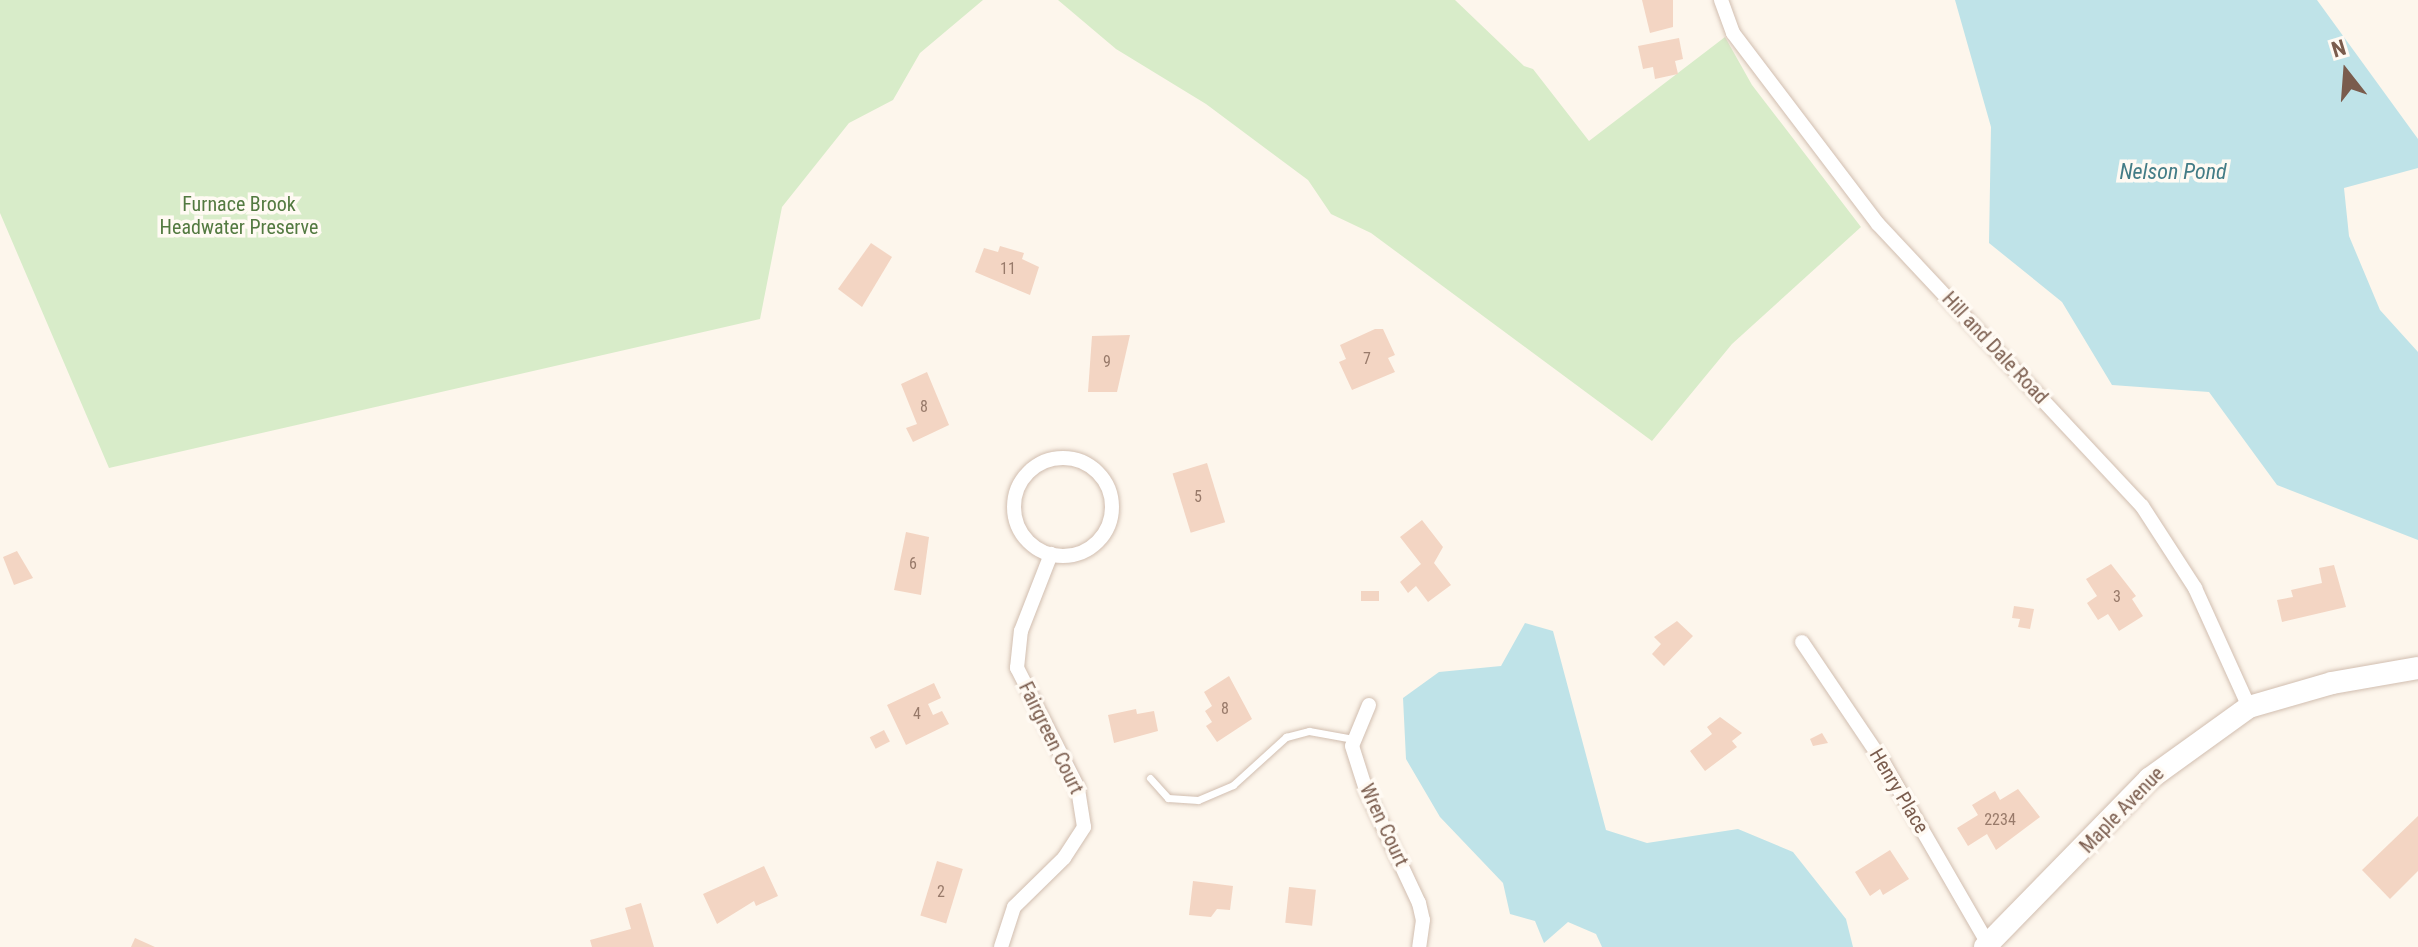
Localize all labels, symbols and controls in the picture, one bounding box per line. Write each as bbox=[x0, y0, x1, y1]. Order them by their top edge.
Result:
north arrow bbox=[2306, 32, 2386, 112]
text: N bbox=[2329, 35, 2349, 62]
water label: Nelson Pond bbox=[2119, 159, 2227, 185]
park label: Furnace Brook Headwater Preserve bbox=[160, 192, 318, 239]
house number: 11 bbox=[1000, 259, 1016, 279]
street label: Hill and Dale Road bbox=[1937, 287, 2053, 409]
house number: 7 bbox=[1363, 349, 1371, 369]
house number: 9 bbox=[1103, 352, 1111, 372]
house number: 8 bbox=[920, 397, 928, 417]
house number: 5 bbox=[1194, 487, 1202, 507]
house number: 6 bbox=[909, 554, 917, 574]
house number: 3 bbox=[2113, 587, 2121, 607]
street label: Fairgreen Court bbox=[1014, 678, 1088, 798]
house number: 8 bbox=[1221, 699, 1229, 719]
house number: 4 bbox=[913, 704, 921, 724]
street label: Henry Place bbox=[1864, 744, 1934, 838]
street label: Maple Avenue bbox=[2075, 762, 2169, 858]
street label: Wren Court bbox=[1355, 780, 1413, 870]
house number: 2234 bbox=[1984, 810, 2016, 830]
house number: 2 bbox=[937, 882, 945, 902]

